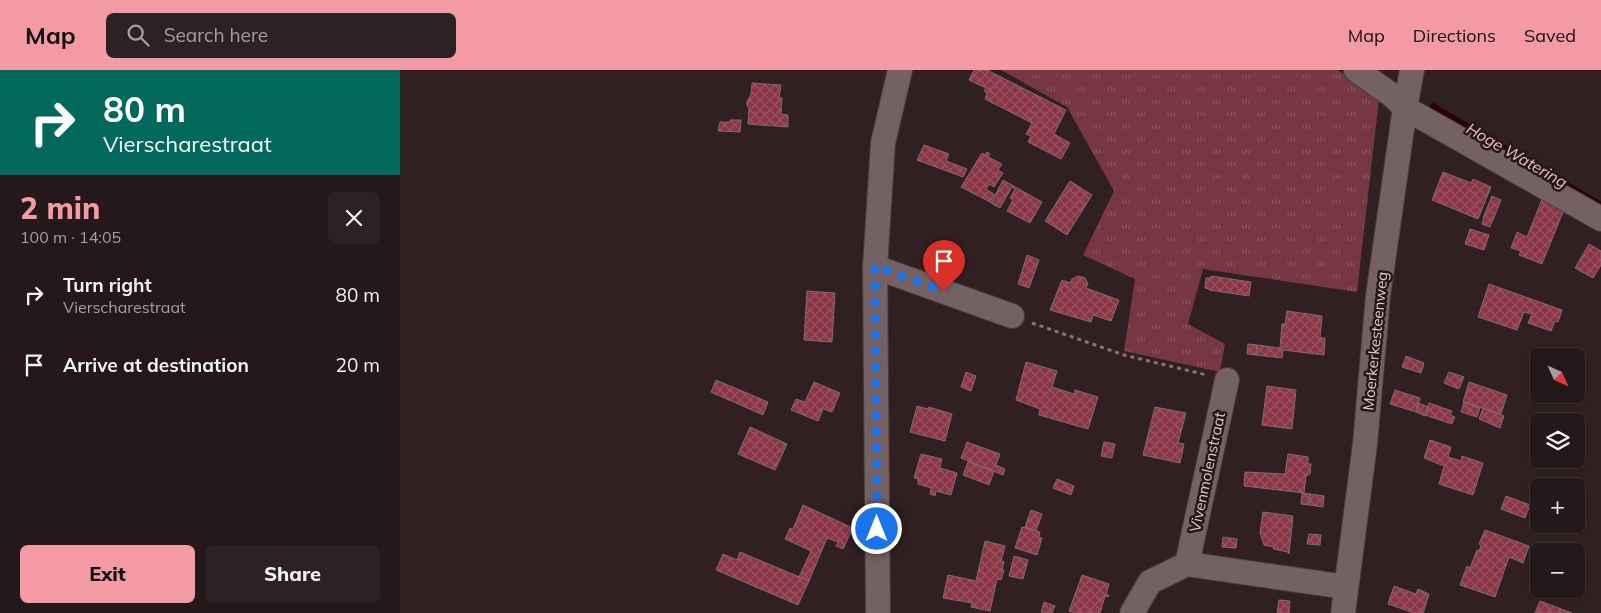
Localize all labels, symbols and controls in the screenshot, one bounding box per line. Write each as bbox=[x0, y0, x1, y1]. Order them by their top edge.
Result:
search box bbox=[106, 13, 456, 58]
text: Map bbox=[25, 20, 76, 50]
icon: search bbox=[124, 21, 152, 49]
text: Search here bbox=[164, 23, 268, 47]
text: Map bbox=[1348, 24, 1385, 47]
text: Directions bbox=[1413, 24, 1496, 47]
text: Saved bbox=[1524, 24, 1576, 47]
text: 80 m bbox=[103, 87, 186, 131]
icon: right bbox=[20, 90, 85, 155]
water label: Hoge Watering bbox=[1463, 118, 1571, 192]
text: Vierscharestraat bbox=[103, 130, 272, 158]
text: 2 min bbox=[20, 189, 100, 227]
button: close bbox=[328, 192, 380, 244]
text: 100 m · 14:05 bbox=[20, 227, 121, 247]
pin bbox=[923, 240, 965, 291]
icon: arrive bbox=[930, 247, 958, 275]
street label: Moerkerkesteenweg bbox=[1358, 271, 1392, 411]
text: Turn right bbox=[63, 273, 152, 297]
icon: right bbox=[20, 281, 48, 309]
text: 80 m bbox=[336, 283, 380, 307]
text: Vierscharestraat bbox=[63, 297, 186, 317]
north arrow bbox=[1530, 348, 1585, 402]
map controls bbox=[1530, 348, 1585, 598]
icon: arrive bbox=[20, 351, 48, 379]
text: Arrive at destination bbox=[63, 353, 249, 377]
text: 20 m bbox=[336, 353, 380, 377]
street label: Vivenmolenstraat bbox=[1185, 410, 1229, 534]
button: layers bbox=[1530, 413, 1585, 468]
button: + bbox=[1530, 478, 1585, 533]
position arrow bbox=[850, 502, 902, 554]
button: − bbox=[1530, 543, 1585, 598]
button: Exit bbox=[20, 545, 195, 603]
button: Share bbox=[205, 545, 380, 603]

